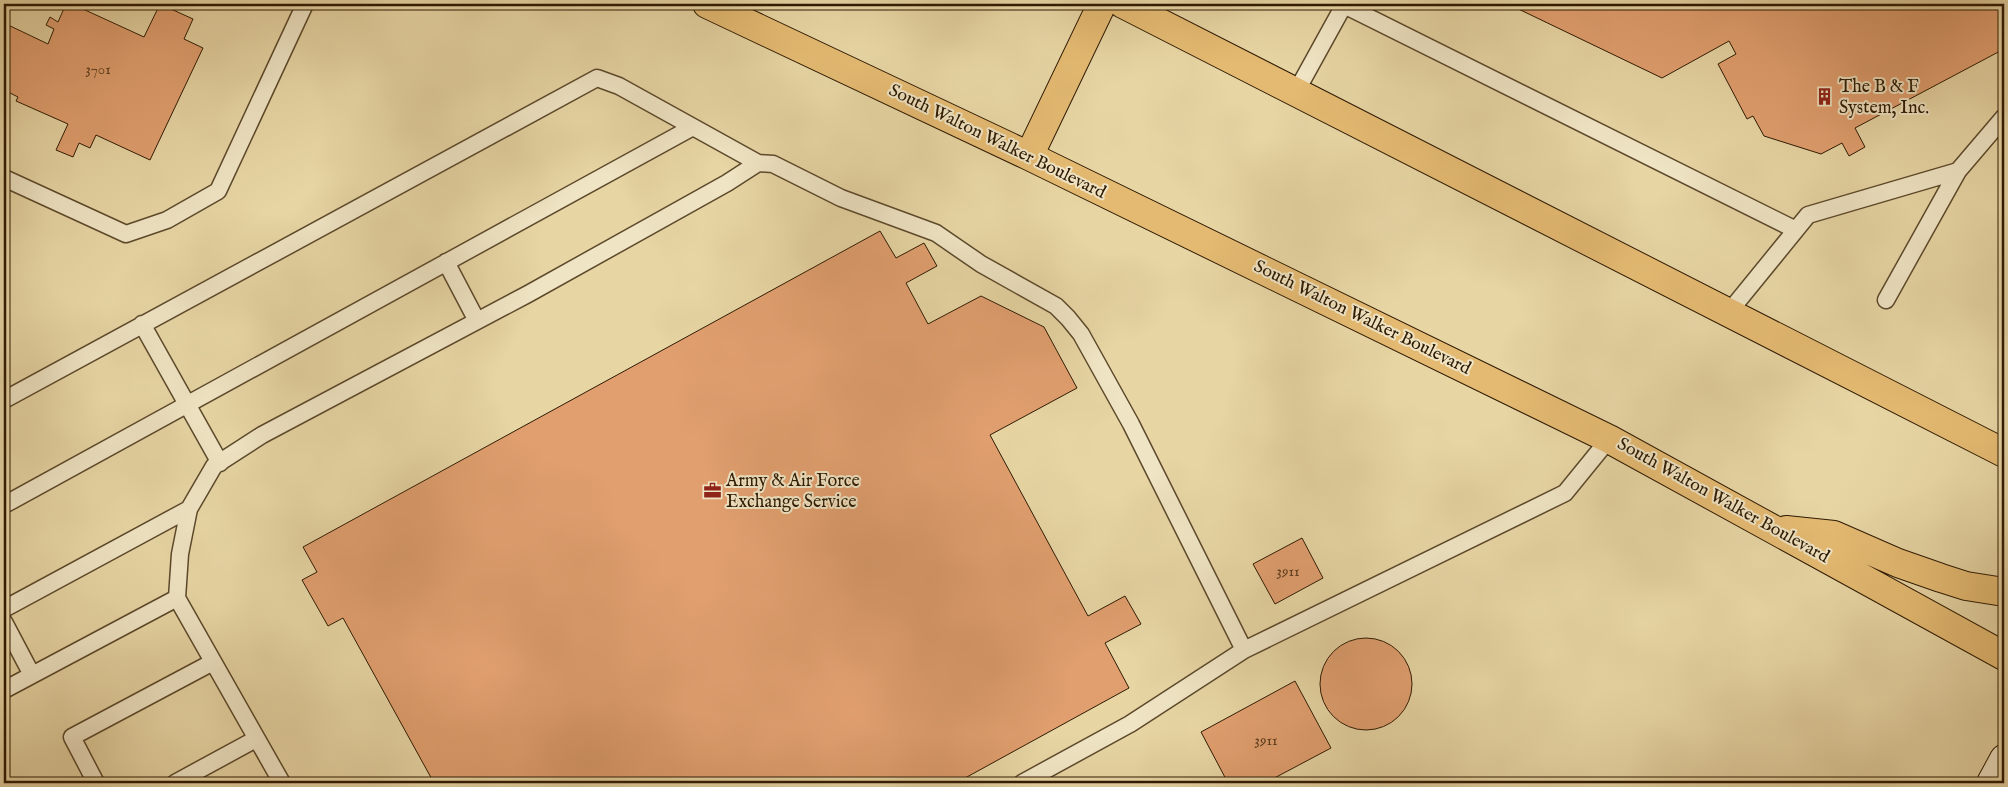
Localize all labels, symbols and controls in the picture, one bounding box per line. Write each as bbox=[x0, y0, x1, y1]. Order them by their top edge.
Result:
house number: 3701 bbox=[85, 60, 111, 79]
place label: The B & F System, Inc. bbox=[1839, 76, 1929, 120]
street label: South Walton Walker Boulevard bbox=[885, 79, 1110, 205]
building icon: The B & F System, Inc. bbox=[1815, 87, 1835, 107]
street label: South Walton Walker Boulevard bbox=[1250, 255, 1475, 381]
street label: South Walton Walker Boulevard bbox=[1613, 433, 1833, 569]
place label: Army & Air Force Exchange Service bbox=[725, 470, 860, 514]
office icon: Army & Air Force Exchange Service bbox=[702, 481, 722, 501]
house number: 3911 bbox=[1276, 562, 1300, 581]
house number: 3911 bbox=[1254, 731, 1278, 750]

